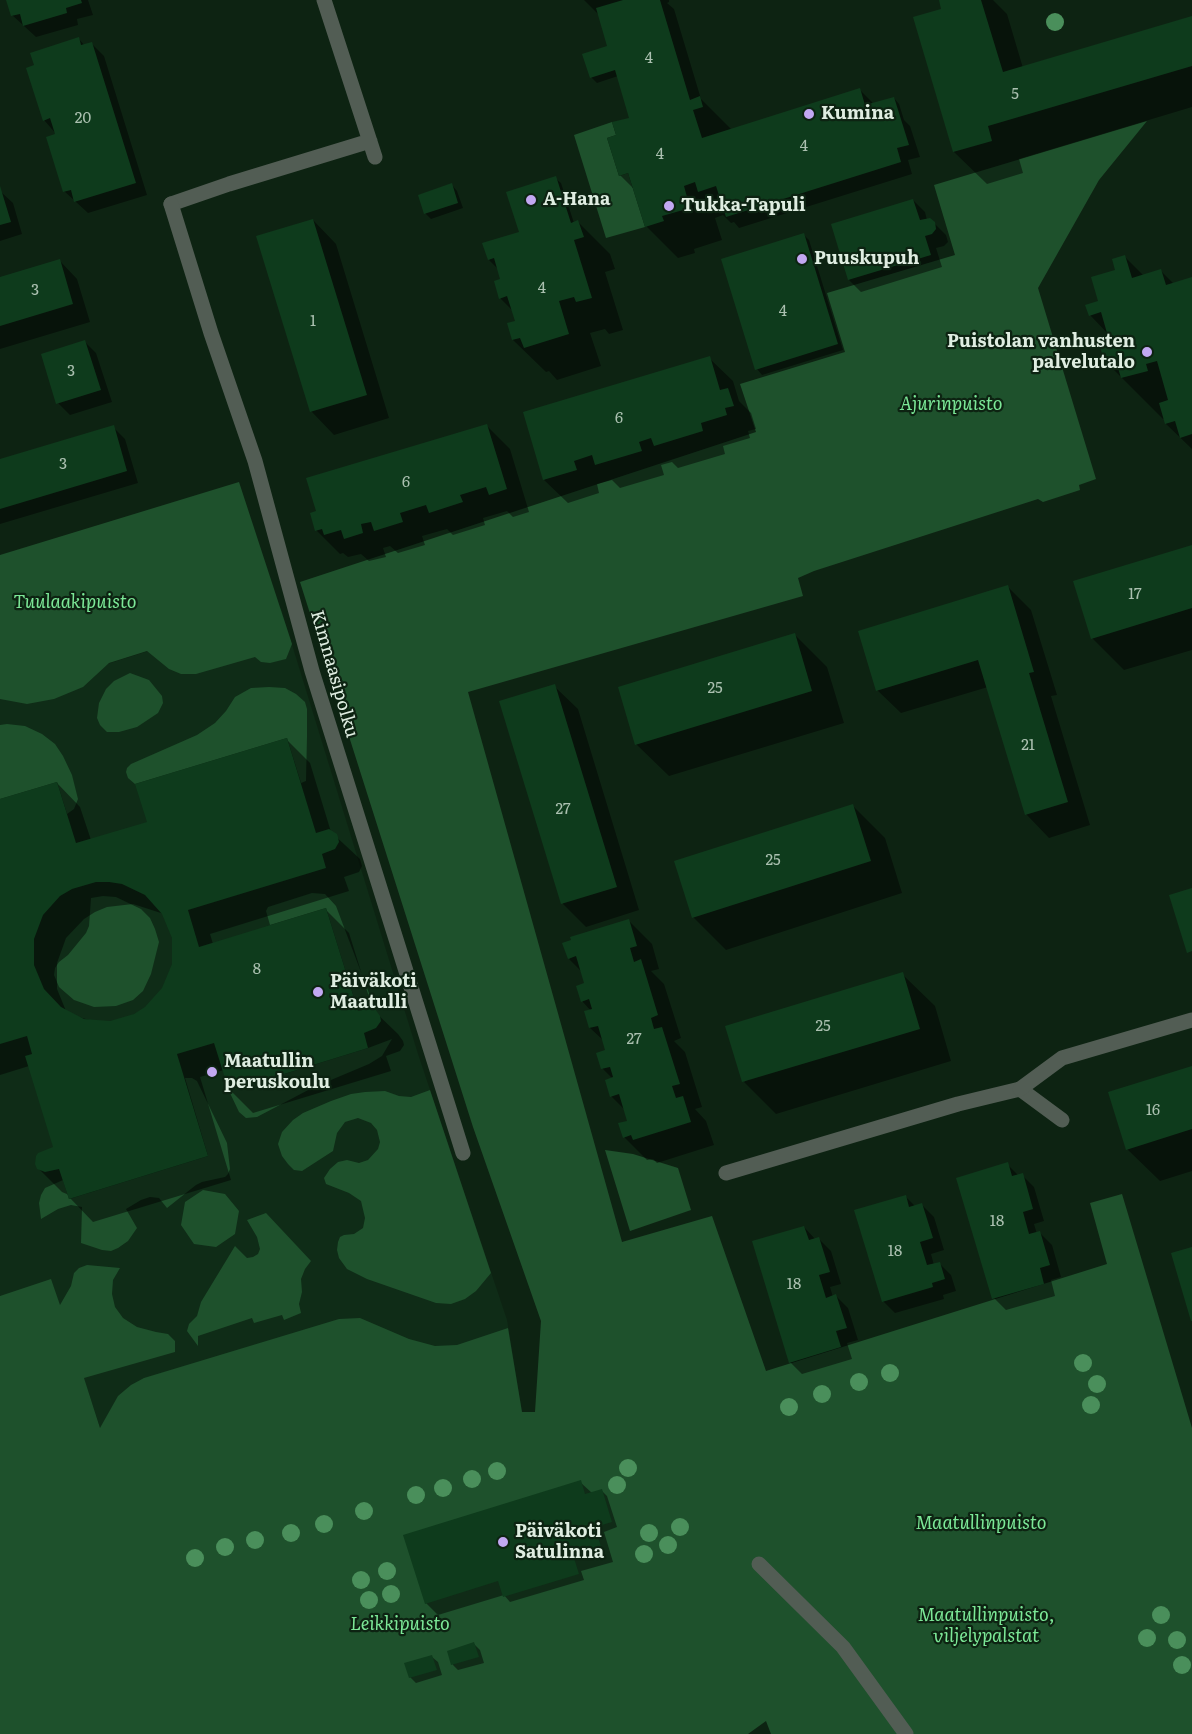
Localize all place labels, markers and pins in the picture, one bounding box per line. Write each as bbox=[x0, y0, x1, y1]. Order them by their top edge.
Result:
place label: Kumina bbox=[821, 103, 894, 125]
marker: Kumina bbox=[802, 107, 816, 121]
place label: A-Hana bbox=[543, 189, 610, 211]
marker: A-Hana bbox=[524, 193, 538, 207]
place label: Tukka-Tapuli bbox=[681, 195, 806, 217]
marker: Tukka-Tapuli bbox=[662, 199, 676, 213]
place label: Puuskupuh bbox=[814, 248, 919, 270]
marker: Puuskupuh bbox=[795, 252, 809, 266]
place label: Puistolan vanhusten palvelutalo bbox=[947, 331, 1135, 374]
marker: Puistolan vanhusten palvelutalo bbox=[1140, 345, 1154, 359]
place label: Päiväkoti Maatulli bbox=[330, 971, 417, 1014]
marker: Päiväkoti Maatulli bbox=[311, 985, 325, 999]
place label: Maatullin peruskoulu bbox=[224, 1051, 330, 1094]
marker: Maatullin peruskoulu bbox=[205, 1065, 219, 1079]
place label: Päiväkoti Satulinna bbox=[515, 1521, 604, 1564]
marker: Päiväkoti Satulinna bbox=[496, 1535, 510, 1549]

